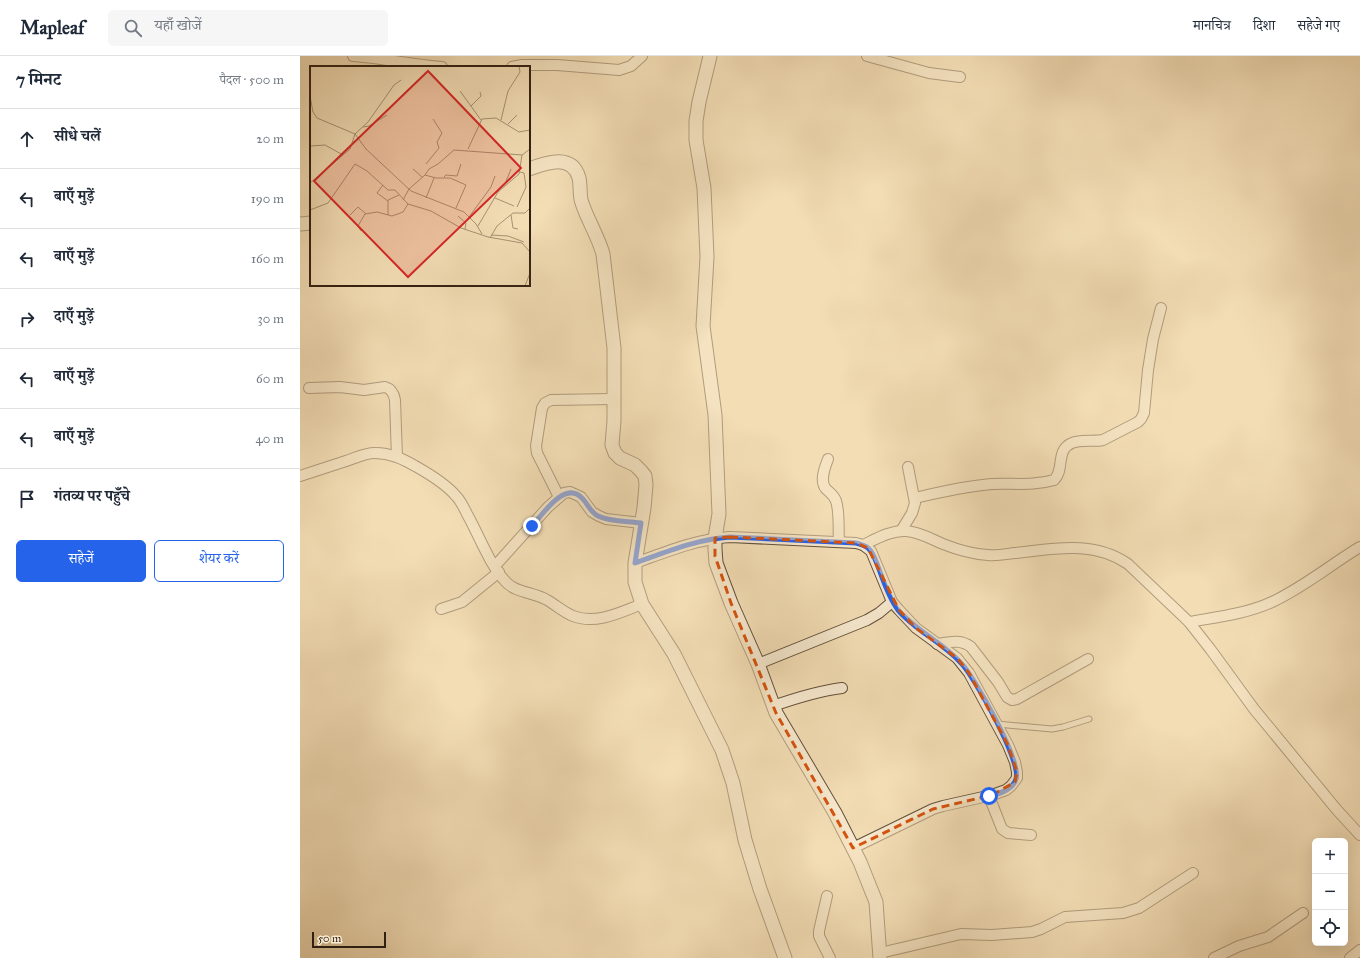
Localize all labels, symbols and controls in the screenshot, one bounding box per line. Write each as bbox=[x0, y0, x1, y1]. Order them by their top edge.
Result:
search box bbox=[108, 10, 388, 46]
text: Mapleaf bbox=[20, 16, 84, 39]
text: यहाँ खोजें bbox=[154, 16, 202, 34]
icon: search bbox=[122, 17, 144, 39]
text: मानचित्र bbox=[1193, 17, 1231, 34]
text: दिशा bbox=[1253, 17, 1275, 34]
text: सहेजे गए bbox=[1297, 17, 1340, 34]
inset map bbox=[310, 66, 530, 286]
text: 7 मिनट bbox=[16, 69, 61, 90]
text: पैदल · 500 m bbox=[219, 72, 284, 88]
text: सीधे चलें bbox=[54, 127, 101, 145]
icon: ahead bbox=[16, 128, 38, 150]
text: 20 m bbox=[256, 131, 284, 147]
text: बाएँ मुड़ें bbox=[54, 187, 94, 205]
icon: left bbox=[16, 188, 38, 210]
text: 190 m bbox=[251, 191, 284, 207]
text: बाएँ मुड़ें bbox=[54, 247, 94, 265]
icon: left bbox=[16, 248, 38, 270]
text: 160 m bbox=[251, 251, 284, 267]
text: दाएँ मुड़ें bbox=[54, 307, 94, 325]
icon: right bbox=[16, 308, 38, 330]
text: 30 m bbox=[258, 311, 284, 327]
text: बाएँ मुड़ें bbox=[54, 367, 94, 385]
icon: left bbox=[16, 368, 38, 390]
text: 60 m bbox=[256, 371, 284, 387]
text: बाएँ मुड़ें bbox=[54, 427, 94, 445]
icon: left bbox=[16, 428, 38, 450]
text: 40 m bbox=[255, 431, 284, 447]
text: गंतव्य पर पहुँचे bbox=[54, 487, 130, 505]
icon: arrive bbox=[16, 488, 38, 510]
route end bbox=[523, 517, 541, 535]
button: सहेजें bbox=[16, 540, 146, 582]
button: शेयर करें bbox=[154, 540, 284, 582]
route start bbox=[980, 787, 998, 805]
map controls bbox=[1312, 838, 1348, 946]
button: + bbox=[1312, 838, 1348, 874]
button: − bbox=[1312, 874, 1348, 910]
button: locate bbox=[1312, 910, 1348, 946]
scale bar bbox=[312, 930, 386, 949]
text: 50 m bbox=[318, 932, 341, 945]

